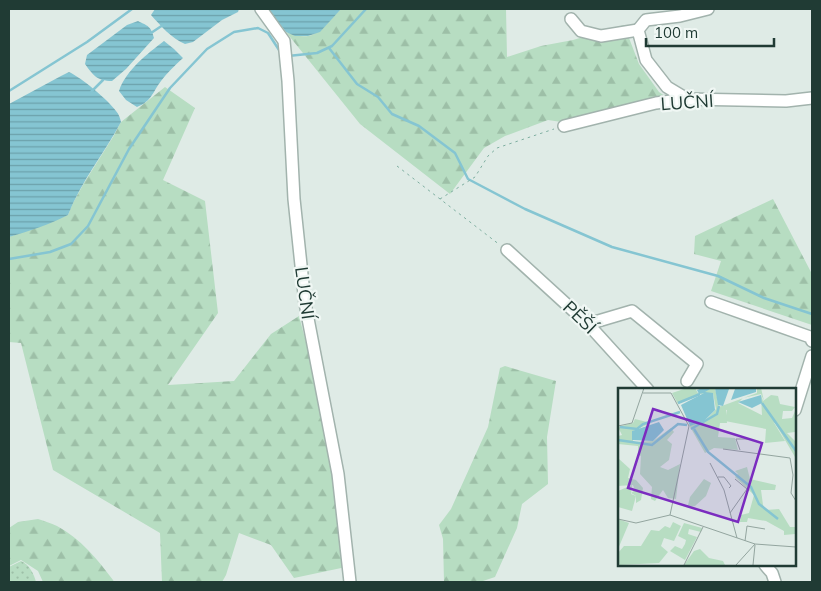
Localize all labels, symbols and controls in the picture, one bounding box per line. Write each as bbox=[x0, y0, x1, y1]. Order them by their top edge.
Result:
scale bar bbox=[646, 15, 774, 47]
text: 100 m bbox=[654, 23, 698, 42]
street label: LUČNÍ bbox=[660, 89, 716, 115]
street label: LUČNÍ bbox=[290, 265, 320, 322]
street label: PĚŠÍ bbox=[558, 296, 603, 339]
inset map bbox=[618, 388, 796, 566]

